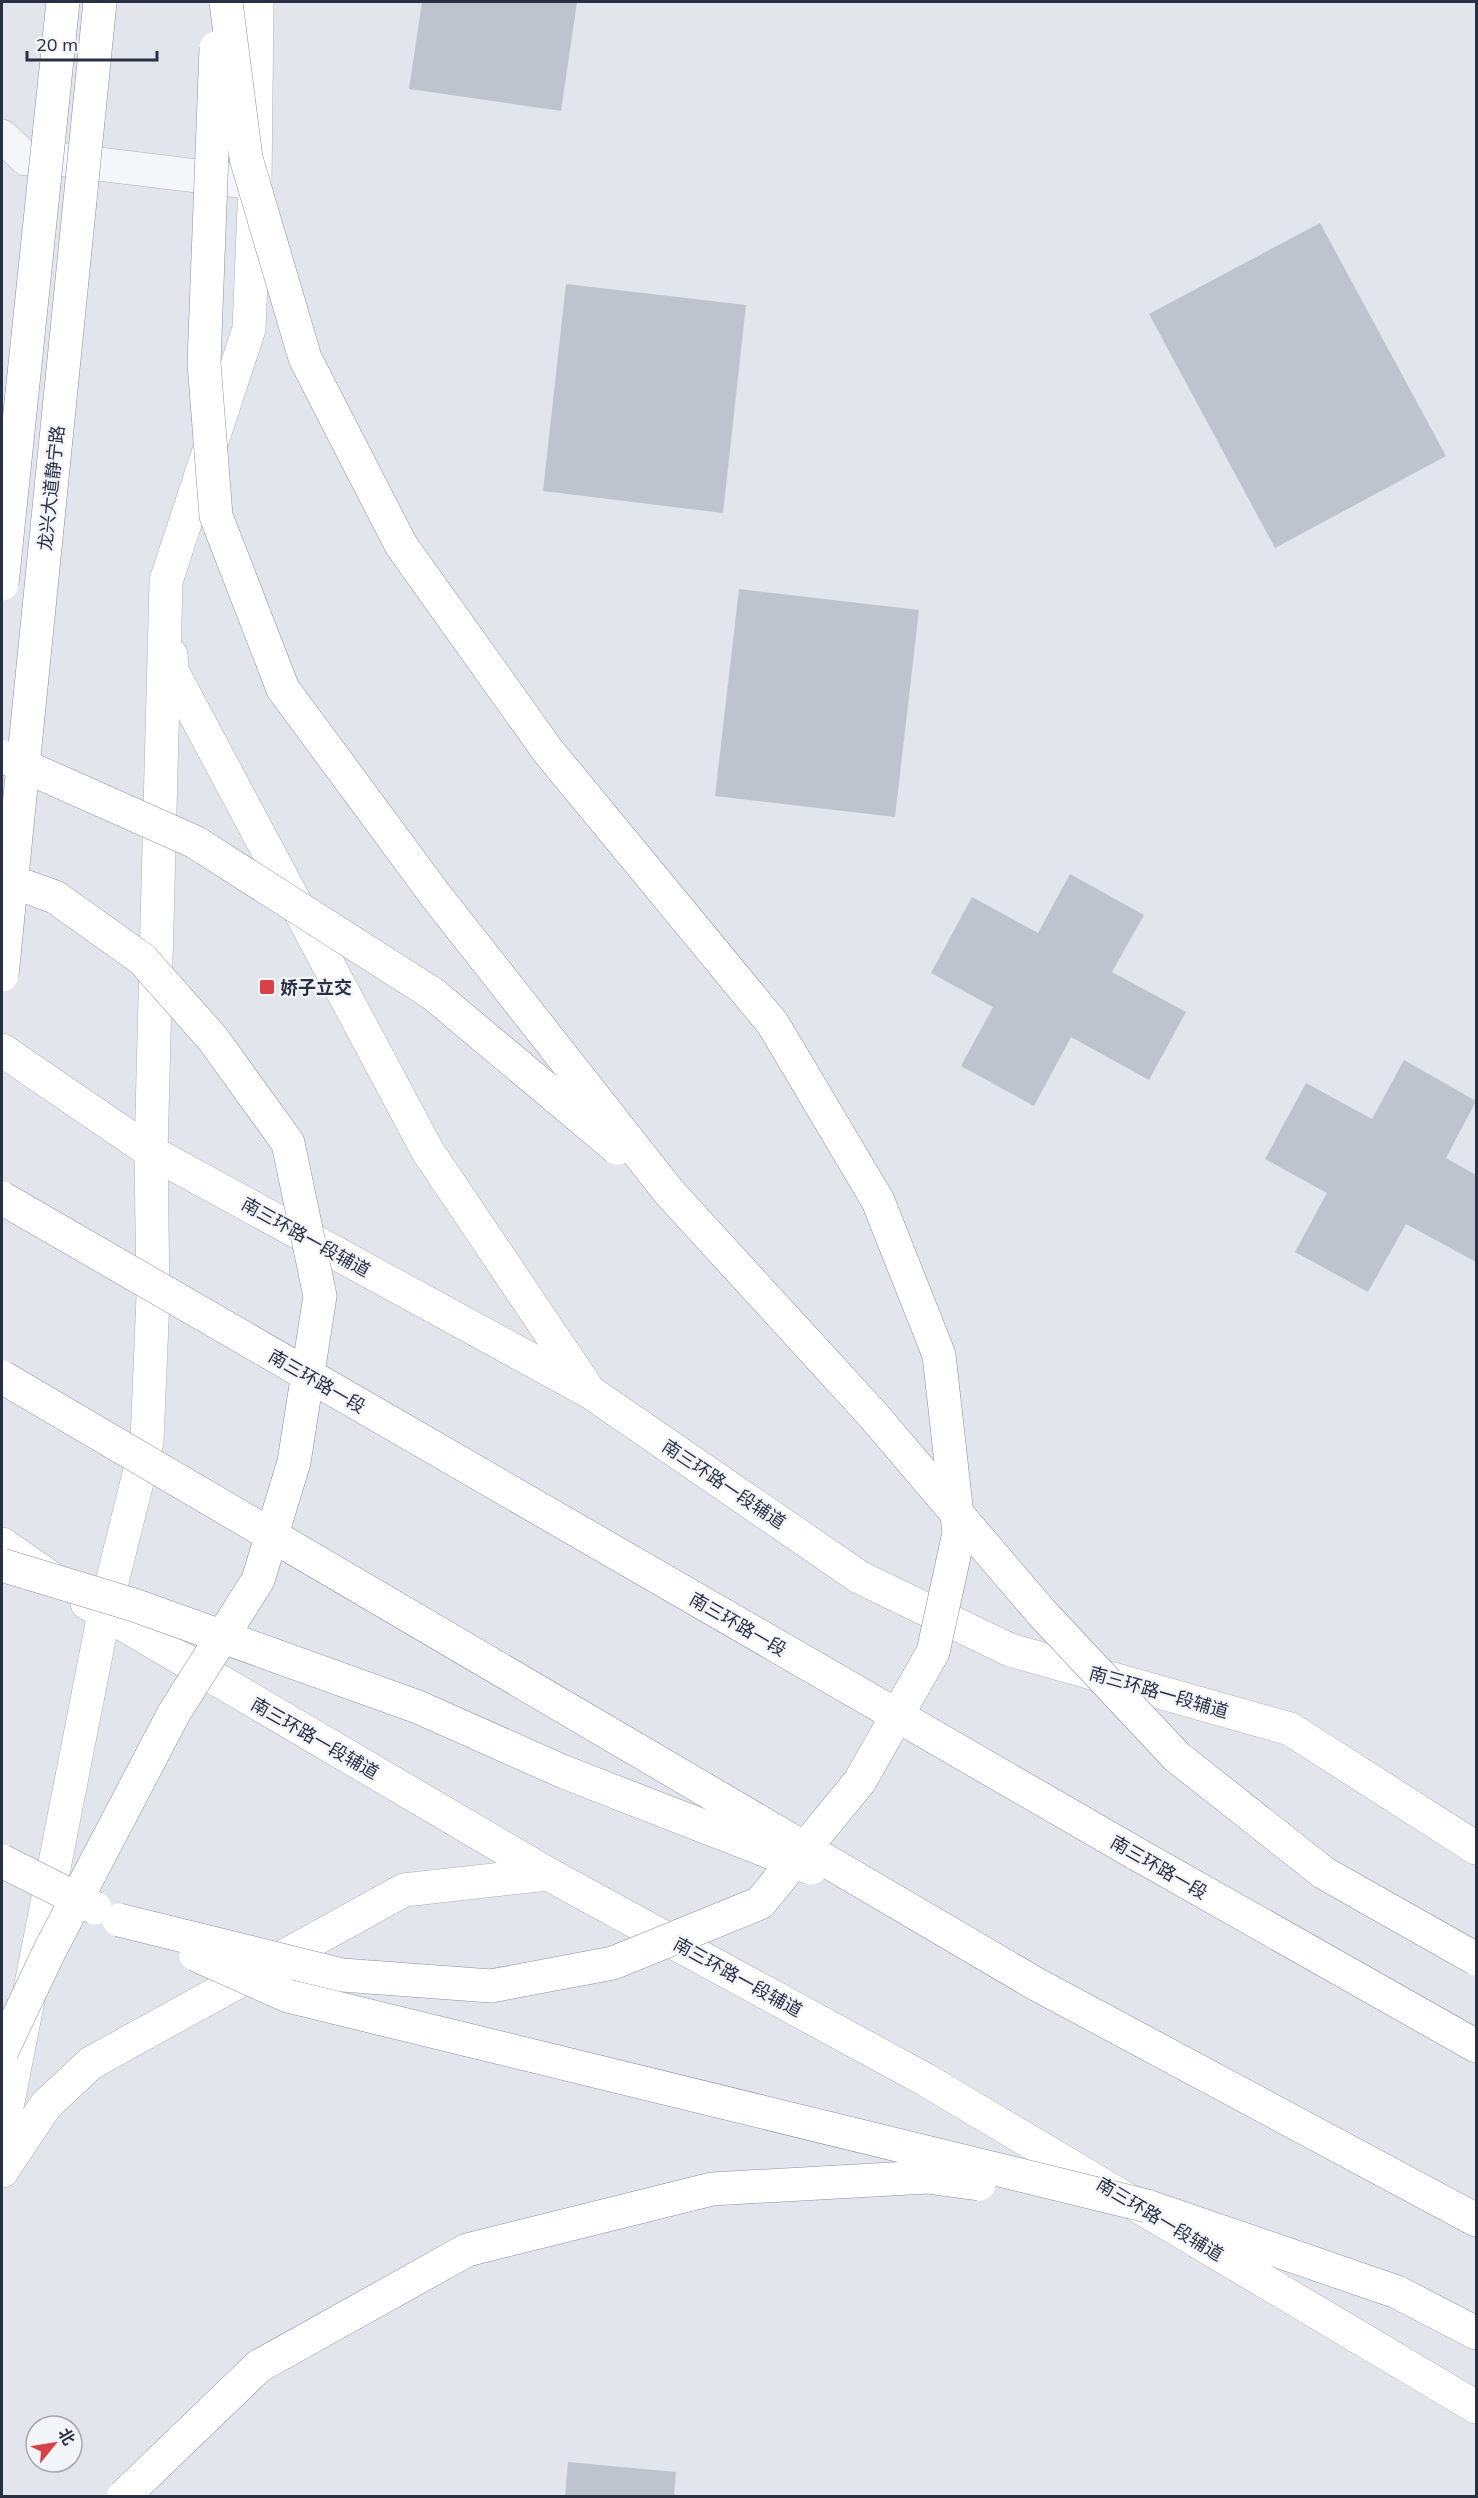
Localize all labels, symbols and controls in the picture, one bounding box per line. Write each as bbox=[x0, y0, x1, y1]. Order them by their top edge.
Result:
scale bar bbox=[27, 24, 158, 62]
text: 20 m bbox=[36, 33, 78, 56]
street label: 龙兴大道静宁路 bbox=[33, 424, 69, 552]
place label: 娇子立交 bbox=[280, 976, 352, 999]
marker: 娇子立交 bbox=[258, 978, 276, 996]
street label: 南三环路一段辅道 bbox=[237, 1192, 375, 1282]
street label: 南三环路一段 bbox=[264, 1344, 370, 1418]
street label: 南三环路一段辅道 bbox=[658, 1434, 790, 1534]
street label: 南三环路一段 bbox=[685, 1587, 791, 1661]
street label: 南三环路一段辅道 bbox=[1087, 1661, 1231, 1723]
street label: 南三环路一段辅道 bbox=[247, 1692, 383, 1784]
street label: 南三环路一段 bbox=[1106, 1830, 1212, 1904]
street label: 南三环路一段辅道 bbox=[669, 1932, 807, 2022]
street label: 南三环路一段辅道 bbox=[1092, 2172, 1228, 2266]
north arrow bbox=[24, 2414, 84, 2474]
text: 北 bbox=[54, 2425, 80, 2448]

